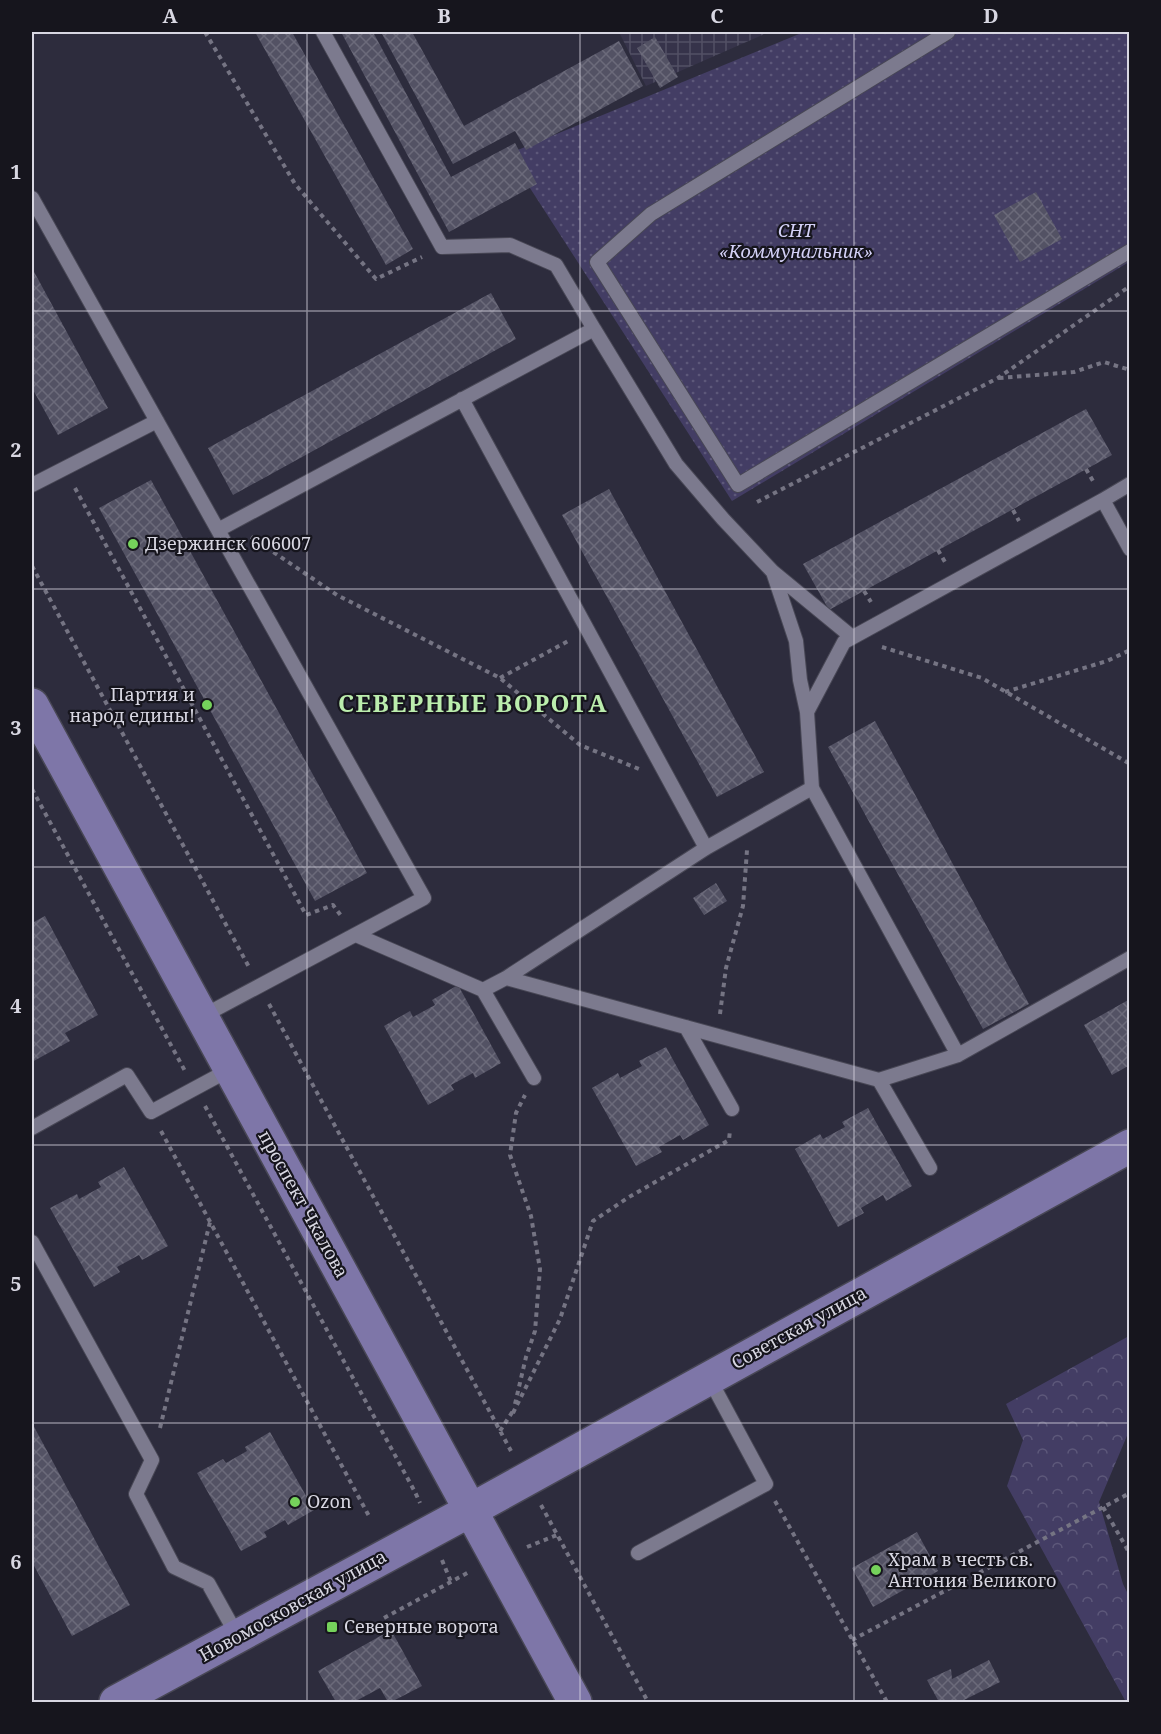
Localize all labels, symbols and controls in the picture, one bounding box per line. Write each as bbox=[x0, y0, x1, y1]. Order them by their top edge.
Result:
text: A bbox=[162, 2, 178, 29]
text: B bbox=[437, 2, 451, 29]
text: C bbox=[710, 2, 724, 29]
text: D bbox=[983, 2, 999, 29]
text: 1 bbox=[10, 158, 22, 185]
park label: СНТ «Коммунальник» bbox=[719, 218, 873, 263]
text: 2 bbox=[10, 436, 22, 463]
place label: Дзержинск 606007 bbox=[145, 531, 311, 555]
marker: Дзержинск 606007 bbox=[126, 537, 140, 551]
place label: Партия и народ едины! bbox=[69, 682, 195, 727]
district label: СЕВЕРНЫЕ ВОРОТА bbox=[338, 686, 608, 719]
marker: Партия и народ едины! bbox=[200, 698, 214, 712]
text: 3 bbox=[10, 714, 22, 741]
text: 4 bbox=[10, 992, 22, 1019]
street label: проспект Чкалова bbox=[253, 1125, 354, 1282]
text: 5 bbox=[10, 1270, 22, 1297]
street label: Советская улица bbox=[727, 1280, 870, 1374]
place label: Ozon bbox=[307, 1489, 352, 1513]
marker: Ozon bbox=[288, 1495, 302, 1509]
street label: Новомосковская улица bbox=[195, 1544, 390, 1667]
place label: Храм в честь св. Антония Великого bbox=[888, 1547, 1056, 1592]
text: 6 bbox=[10, 1548, 22, 1575]
marker: Храм в честь св. Антония Великого bbox=[869, 1563, 883, 1577]
place label: Северные ворота bbox=[344, 1614, 499, 1638]
marker: Северные ворота bbox=[325, 1620, 339, 1634]

